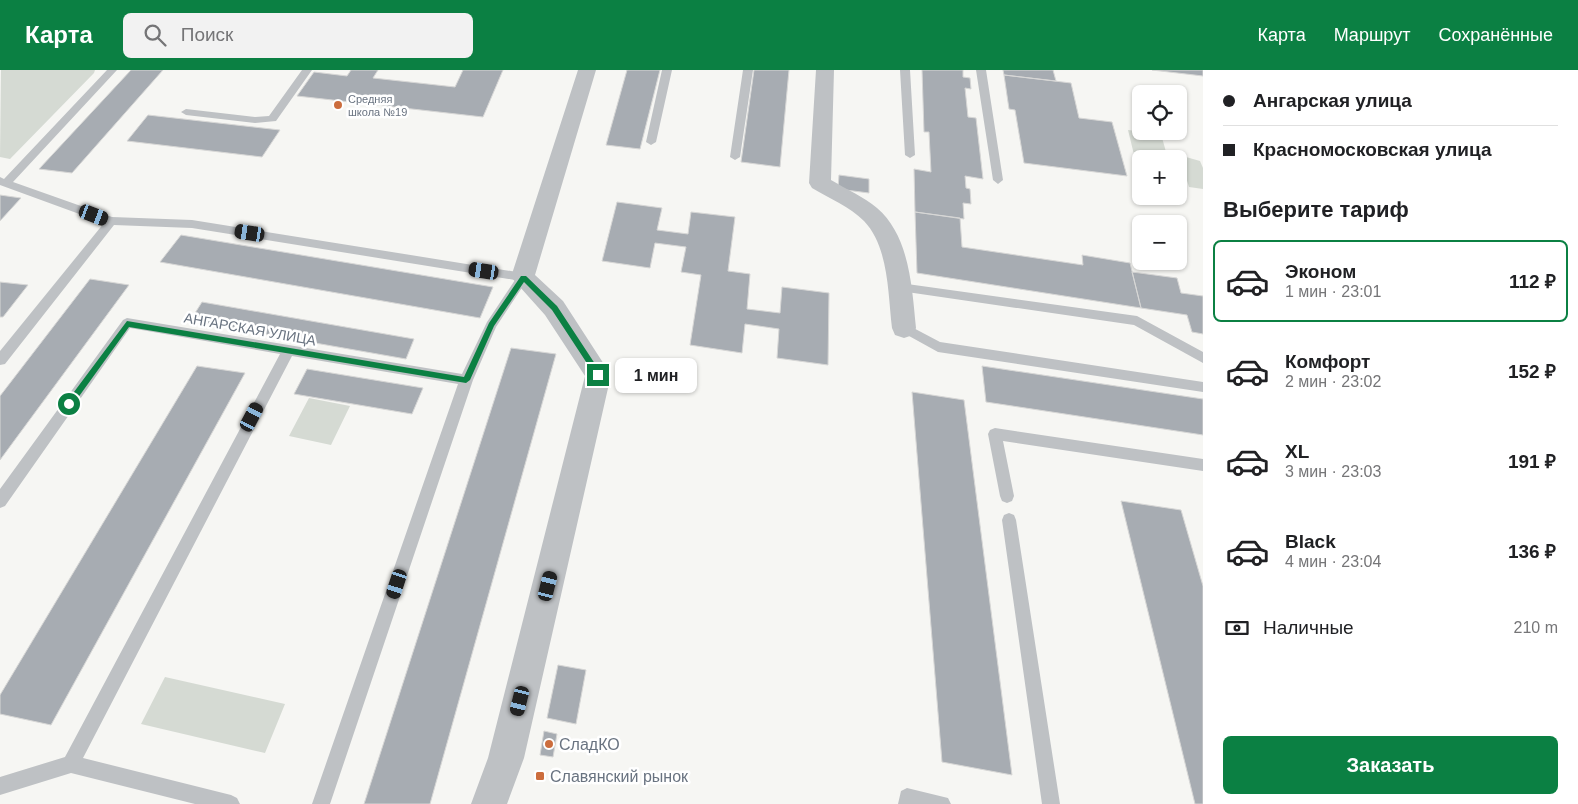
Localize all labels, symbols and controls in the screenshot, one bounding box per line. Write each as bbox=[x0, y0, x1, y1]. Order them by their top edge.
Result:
search box bbox=[123, 13, 473, 58]
text: Карта bbox=[25, 21, 93, 48]
icon: search bbox=[141, 21, 169, 49]
text: Поиск bbox=[181, 24, 233, 45]
text: Карта bbox=[1258, 25, 1306, 45]
text: Маршрут bbox=[1334, 25, 1410, 45]
text: Сохранённые bbox=[1438, 25, 1553, 45]
map controls bbox=[1132, 85, 1187, 270]
button: locate bbox=[1132, 85, 1187, 140]
text: Ангарская улица bbox=[1253, 90, 1412, 111]
place label: Средняя школа №19 bbox=[348, 93, 407, 118]
marker: Средняя школа №19 bbox=[332, 99, 344, 111]
text: Красномосковская улица bbox=[1253, 139, 1492, 160]
button: + bbox=[1132, 150, 1187, 205]
text: Выберите тариф bbox=[1223, 197, 1409, 222]
car bbox=[77, 203, 110, 227]
button: − bbox=[1132, 215, 1187, 270]
car bbox=[234, 223, 265, 243]
icon: car bbox=[1225, 259, 1270, 304]
car bbox=[468, 261, 499, 281]
text: Эконом bbox=[1285, 261, 1356, 282]
text: 112 ₽ bbox=[1509, 271, 1556, 292]
text: 1 мин · 23:01 bbox=[1285, 283, 1381, 300]
street label: АНГАРСКАЯ УЛИЦА bbox=[183, 310, 318, 349]
icon: car bbox=[1225, 349, 1270, 394]
text: Комфорт bbox=[1285, 351, 1370, 372]
callout: 1 мин bbox=[616, 358, 698, 392]
text: 152 ₽ bbox=[1508, 361, 1556, 382]
route end bbox=[587, 364, 609, 386]
text: 1 мин bbox=[634, 367, 678, 384]
text: 2 мин · 23:02 bbox=[1285, 373, 1381, 390]
route start bbox=[58, 393, 80, 415]
car bbox=[238, 400, 265, 434]
icon: car bbox=[1225, 439, 1270, 484]
text: XL bbox=[1285, 441, 1309, 462]
text: 191 ₽ bbox=[1508, 451, 1556, 472]
text: 3 мин · 23:03 bbox=[1285, 463, 1381, 480]
icon: car bbox=[1225, 529, 1270, 574]
text: Black bbox=[1285, 531, 1336, 552]
text: 136 ₽ bbox=[1508, 541, 1556, 562]
text: 4 мин · 23:04 bbox=[1285, 553, 1381, 570]
car bbox=[385, 567, 408, 601]
car bbox=[537, 570, 558, 602]
icon: cash bbox=[1223, 614, 1251, 642]
text: Наличные bbox=[1263, 617, 1354, 638]
text: 210 m bbox=[1514, 619, 1558, 636]
car bbox=[509, 685, 530, 717]
place label: СладКО bbox=[559, 736, 620, 753]
button: Заказать bbox=[1223, 736, 1558, 794]
marker: СладКО bbox=[543, 738, 555, 750]
place label: Славянский рынок bbox=[550, 768, 689, 785]
marker: Славянский рынок bbox=[534, 770, 546, 782]

